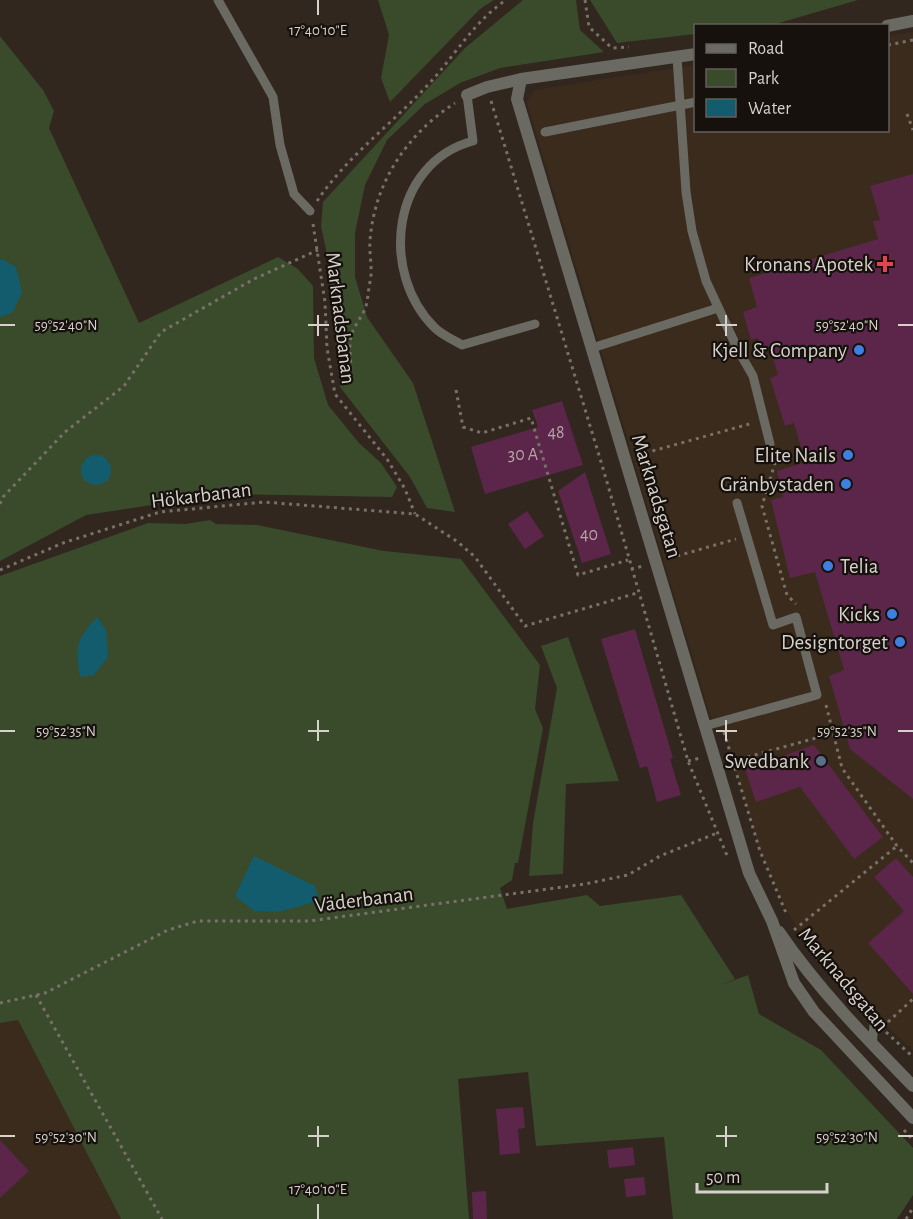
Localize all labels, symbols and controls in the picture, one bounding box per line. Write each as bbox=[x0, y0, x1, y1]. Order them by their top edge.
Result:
text: 17°40'10"E bbox=[289, 23, 347, 38]
legend bbox=[694, 24, 889, 132]
text: Road bbox=[748, 40, 784, 58]
text: Park bbox=[748, 70, 780, 88]
text: Water bbox=[748, 100, 791, 118]
street label: Marknadsbanan bbox=[322, 251, 359, 385]
place label: Kronans Apotek bbox=[744, 254, 873, 275]
marker: Kronans Apotek bbox=[878, 257, 892, 271]
text: 59°52'40"N bbox=[35, 318, 97, 333]
text: 59°52'40"N bbox=[816, 318, 878, 333]
place label: Kjell & Company bbox=[711, 340, 847, 361]
marker: Kjell & Company bbox=[852, 343, 866, 357]
house number: 48 bbox=[547, 424, 565, 442]
street label: Marknadsgatan bbox=[628, 432, 685, 560]
place label: Elite Nails bbox=[754, 445, 836, 466]
house number: 30 A bbox=[508, 446, 539, 464]
marker: Elite Nails bbox=[841, 448, 855, 462]
place label: Gränbystaden bbox=[720, 474, 834, 495]
marker: Gränbystaden bbox=[839, 477, 853, 491]
street label: Hökarbanan bbox=[150, 479, 253, 512]
house number: 40 bbox=[580, 526, 598, 544]
place label: Telia bbox=[840, 556, 879, 577]
marker: Telia bbox=[821, 559, 835, 573]
place label: Kicks bbox=[838, 604, 880, 625]
marker: Kicks bbox=[885, 607, 899, 621]
place label: Designtorget bbox=[781, 632, 888, 653]
marker: Designtorget bbox=[893, 635, 907, 649]
text: 59°52'35"N bbox=[36, 724, 96, 739]
text: 59°52'35"N bbox=[817, 724, 877, 739]
place label: Swedbank bbox=[724, 751, 809, 772]
marker: Swedbank bbox=[814, 754, 828, 768]
street label: Väderbanan bbox=[314, 883, 415, 916]
street label: Marknadsgatan bbox=[794, 924, 893, 1035]
text: 59°52'30"N bbox=[35, 1130, 97, 1145]
text: 59°52'30"N bbox=[816, 1130, 878, 1145]
scale bar bbox=[697, 1156, 828, 1194]
text: 50 m bbox=[706, 1169, 740, 1187]
text: 17°40'10"E bbox=[289, 1182, 347, 1197]

